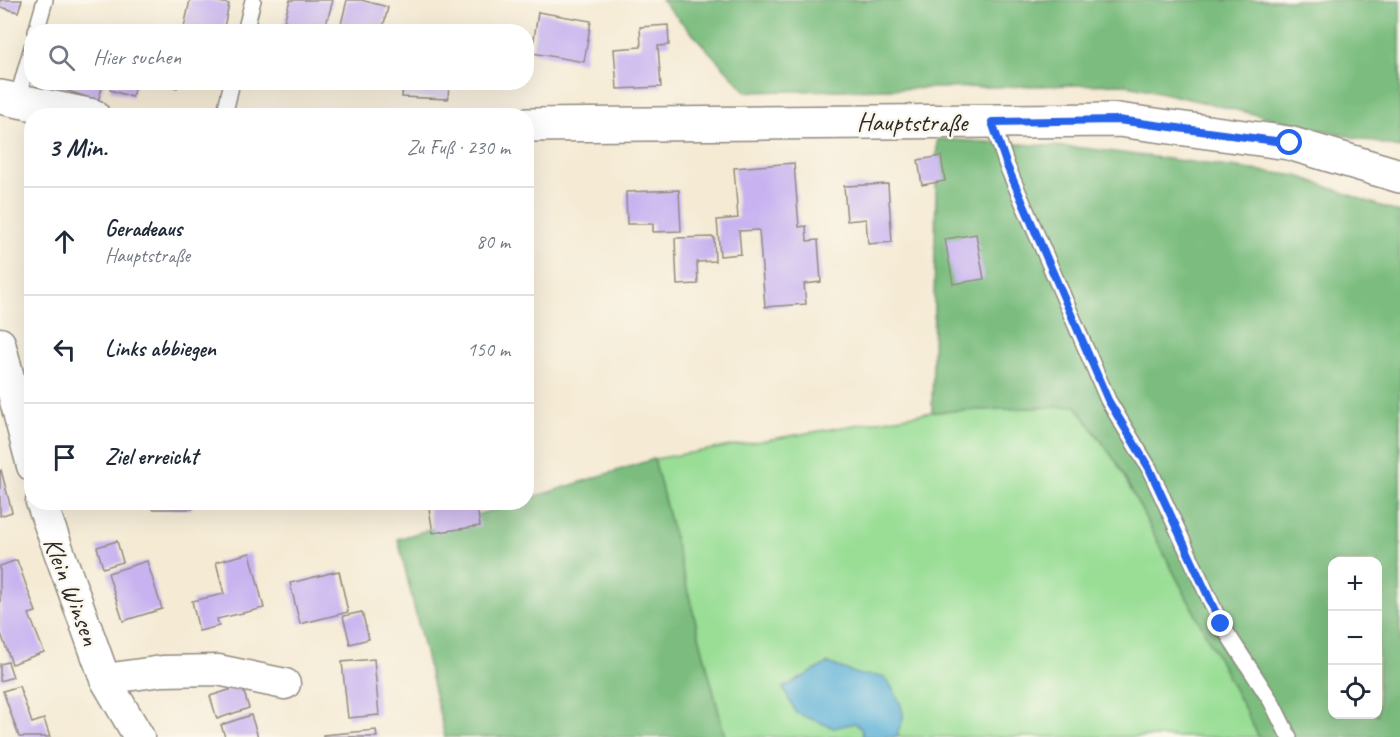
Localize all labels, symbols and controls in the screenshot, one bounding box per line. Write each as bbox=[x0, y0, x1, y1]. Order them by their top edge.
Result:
search box bbox=[24, 24, 534, 90]
icon: search bbox=[45, 41, 78, 74]
text: Hier suchen bbox=[93, 43, 181, 71]
street label: Hauptstraße bbox=[857, 106, 970, 139]
route start bbox=[1276, 129, 1302, 155]
text: 3 Min. bbox=[48, 131, 107, 164]
text: Zu Fuß · 230 m bbox=[407, 135, 510, 160]
text: Geradeaus bbox=[105, 215, 182, 243]
icon: ahead bbox=[48, 225, 81, 258]
text: 80 m bbox=[476, 229, 510, 254]
text: Hauptstraße bbox=[105, 243, 190, 268]
icon: left bbox=[48, 333, 81, 366]
text: Links abbiegen bbox=[105, 335, 216, 363]
text: 150 m bbox=[467, 337, 510, 362]
icon: arrive bbox=[48, 441, 81, 474]
text: Ziel erreicht bbox=[105, 443, 198, 471]
street label: Klein Winsen bbox=[36, 532, 107, 650]
map controls bbox=[1328, 557, 1382, 719]
button: + bbox=[1328, 557, 1382, 611]
route end bbox=[1207, 610, 1233, 636]
button: − bbox=[1328, 611, 1382, 665]
button: locate bbox=[1328, 665, 1382, 719]

